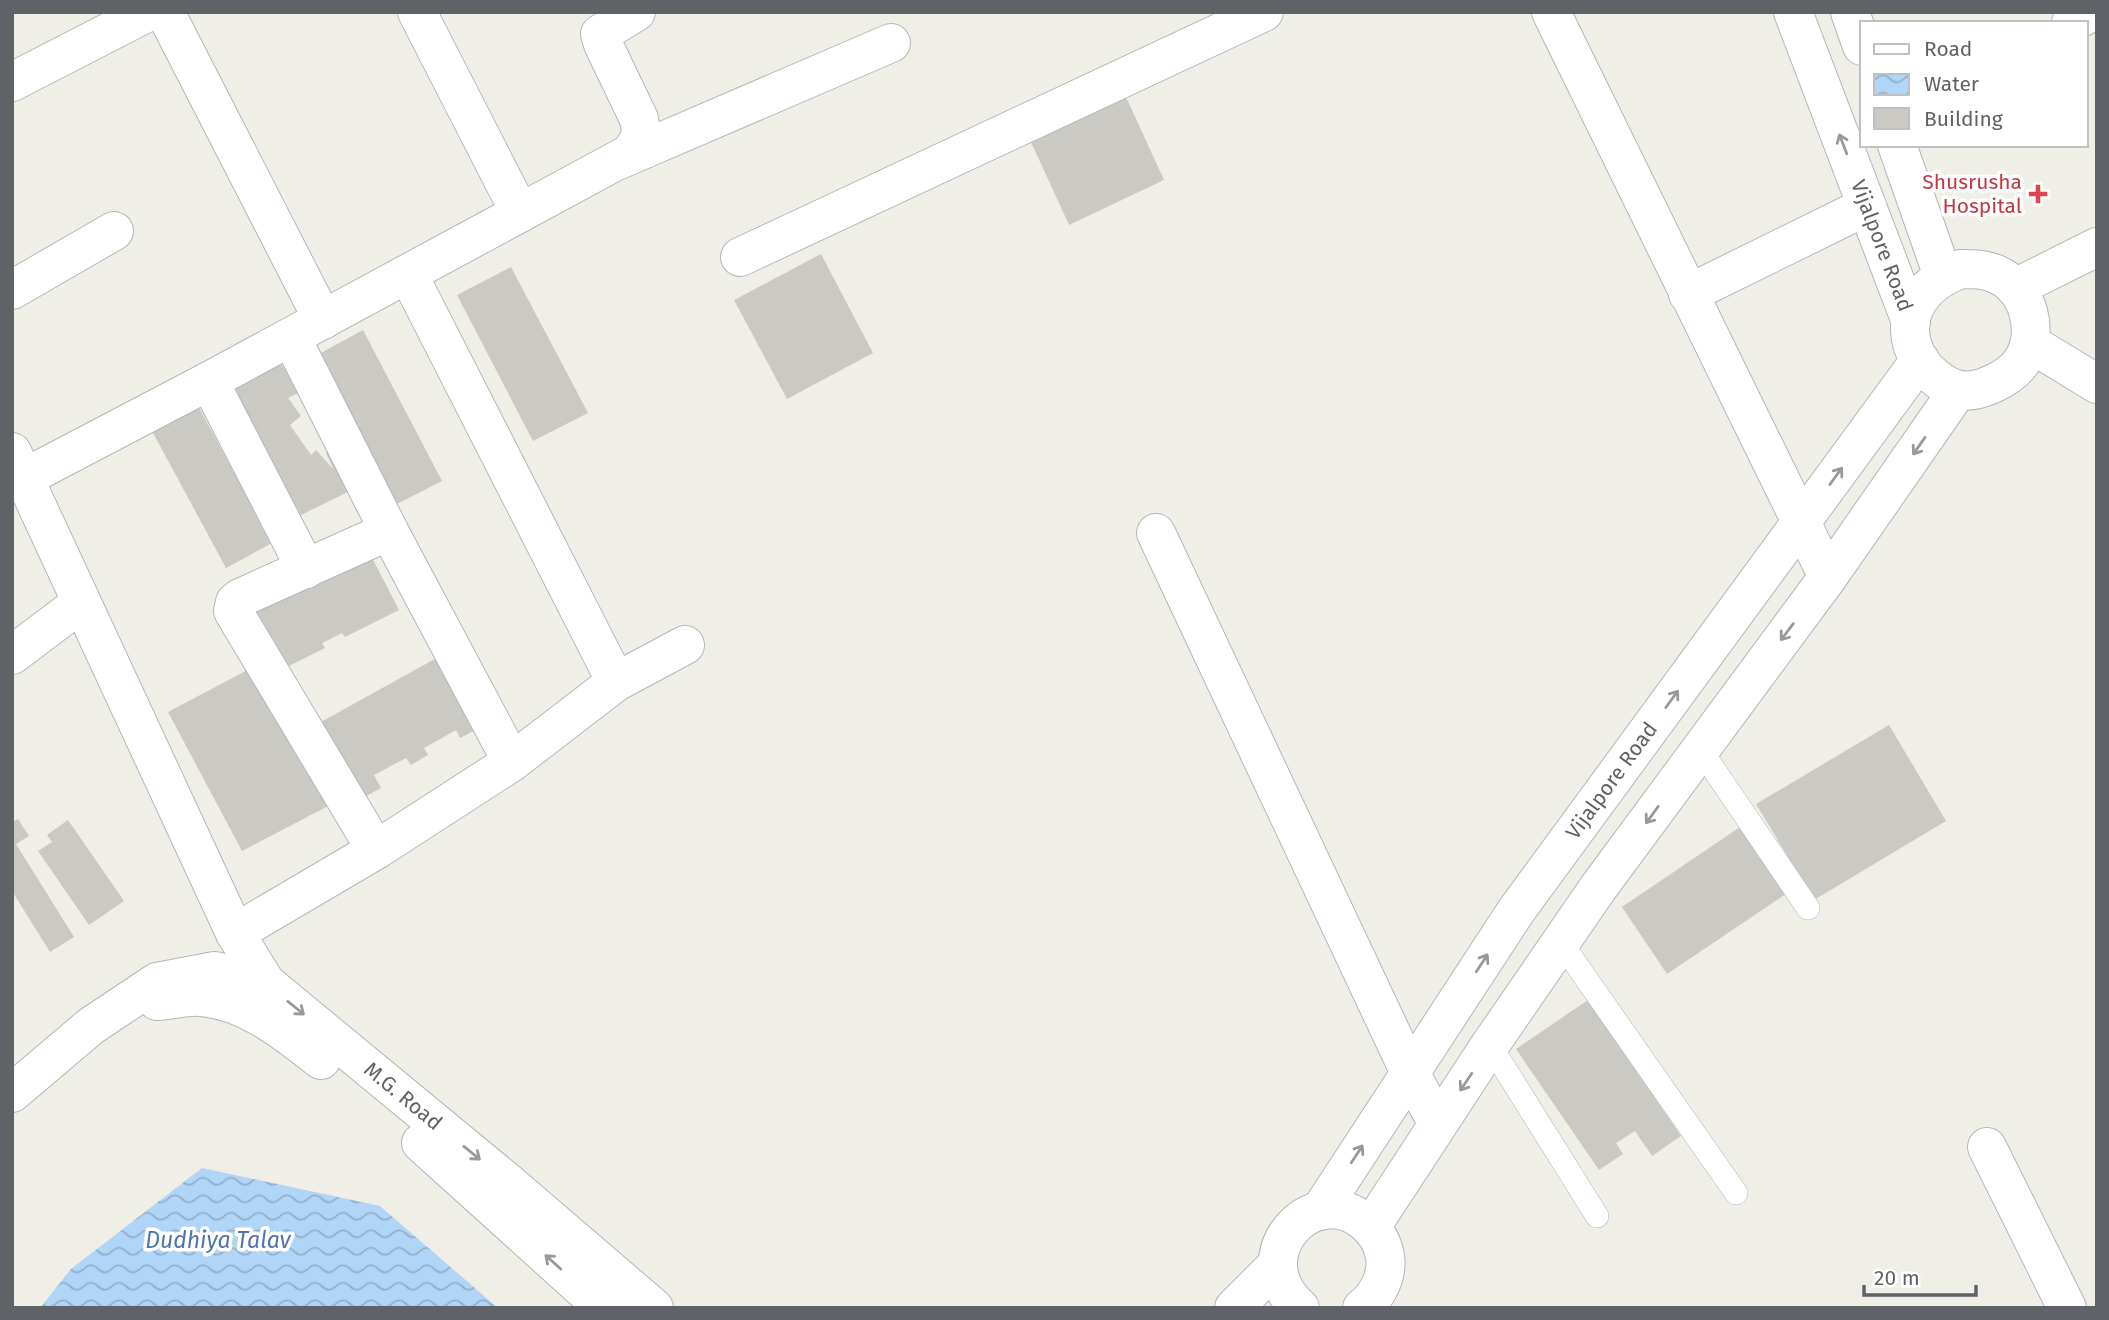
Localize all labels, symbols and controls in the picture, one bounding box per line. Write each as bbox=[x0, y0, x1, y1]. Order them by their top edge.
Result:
legend bbox=[1860, 21, 2088, 147]
text: Road bbox=[1924, 36, 1972, 62]
text: Water bbox=[1924, 71, 1979, 97]
text: Building bbox=[1924, 106, 2003, 132]
one-way arrow bbox=[1836, 133, 1849, 155]
place label: Shusrusha Hospital bbox=[1922, 169, 2022, 219]
street label: Vijalpore Road bbox=[1845, 176, 1919, 315]
marker: Shusrusha Hospital bbox=[2028, 184, 2048, 204]
one-way arrow bbox=[1912, 436, 1926, 455]
one-way arrow bbox=[1828, 467, 1843, 486]
one-way arrow bbox=[1780, 622, 1795, 641]
one-way arrow bbox=[1665, 690, 1679, 709]
street label: Vijalpore Road bbox=[1560, 717, 1663, 844]
one-way arrow bbox=[1645, 805, 1659, 824]
one-way arrow bbox=[1475, 954, 1489, 974]
one-way arrow bbox=[287, 1000, 305, 1016]
street label: M.G. Road bbox=[359, 1056, 447, 1136]
one-way arrow bbox=[1459, 1072, 1473, 1091]
one-way arrow bbox=[463, 1145, 481, 1161]
one-way arrow bbox=[1350, 1145, 1365, 1164]
water label: Dudhiya Talav bbox=[145, 1226, 292, 1254]
one-way arrow bbox=[544, 1254, 562, 1270]
scale bar bbox=[1864, 1254, 1976, 1298]
text: 20 m bbox=[1874, 1265, 1920, 1291]

